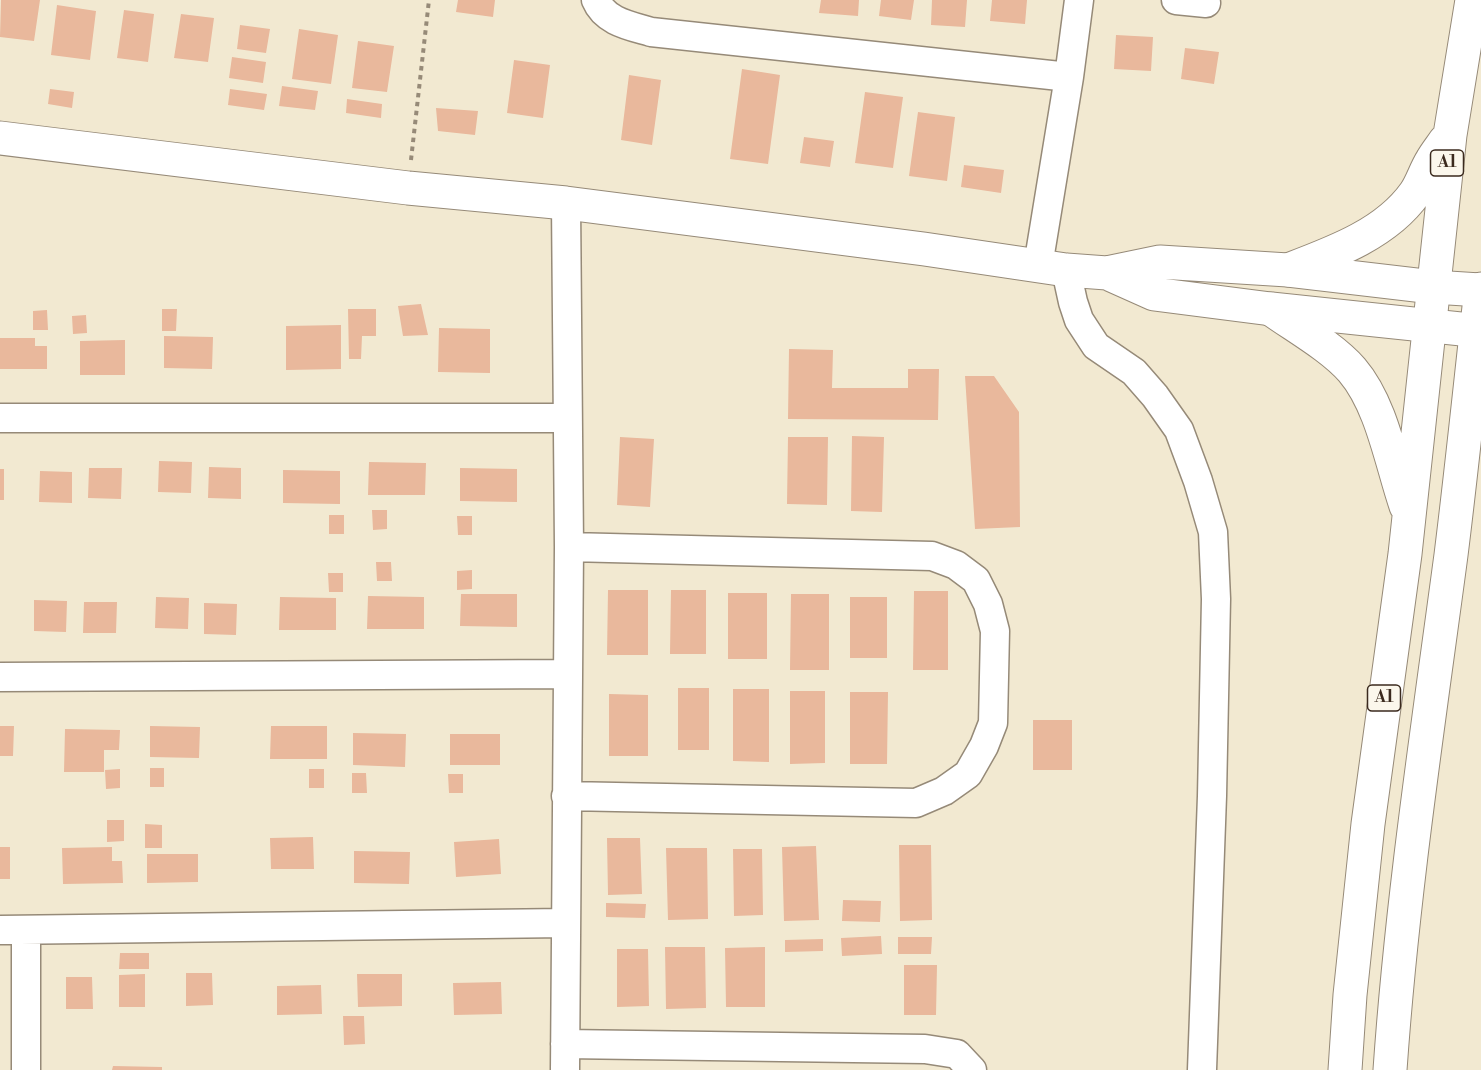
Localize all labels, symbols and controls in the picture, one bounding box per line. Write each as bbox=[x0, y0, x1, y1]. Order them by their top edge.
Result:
road number: A1 bbox=[1430, 150, 1464, 176]
road number: A1 bbox=[1368, 685, 1400, 711]

